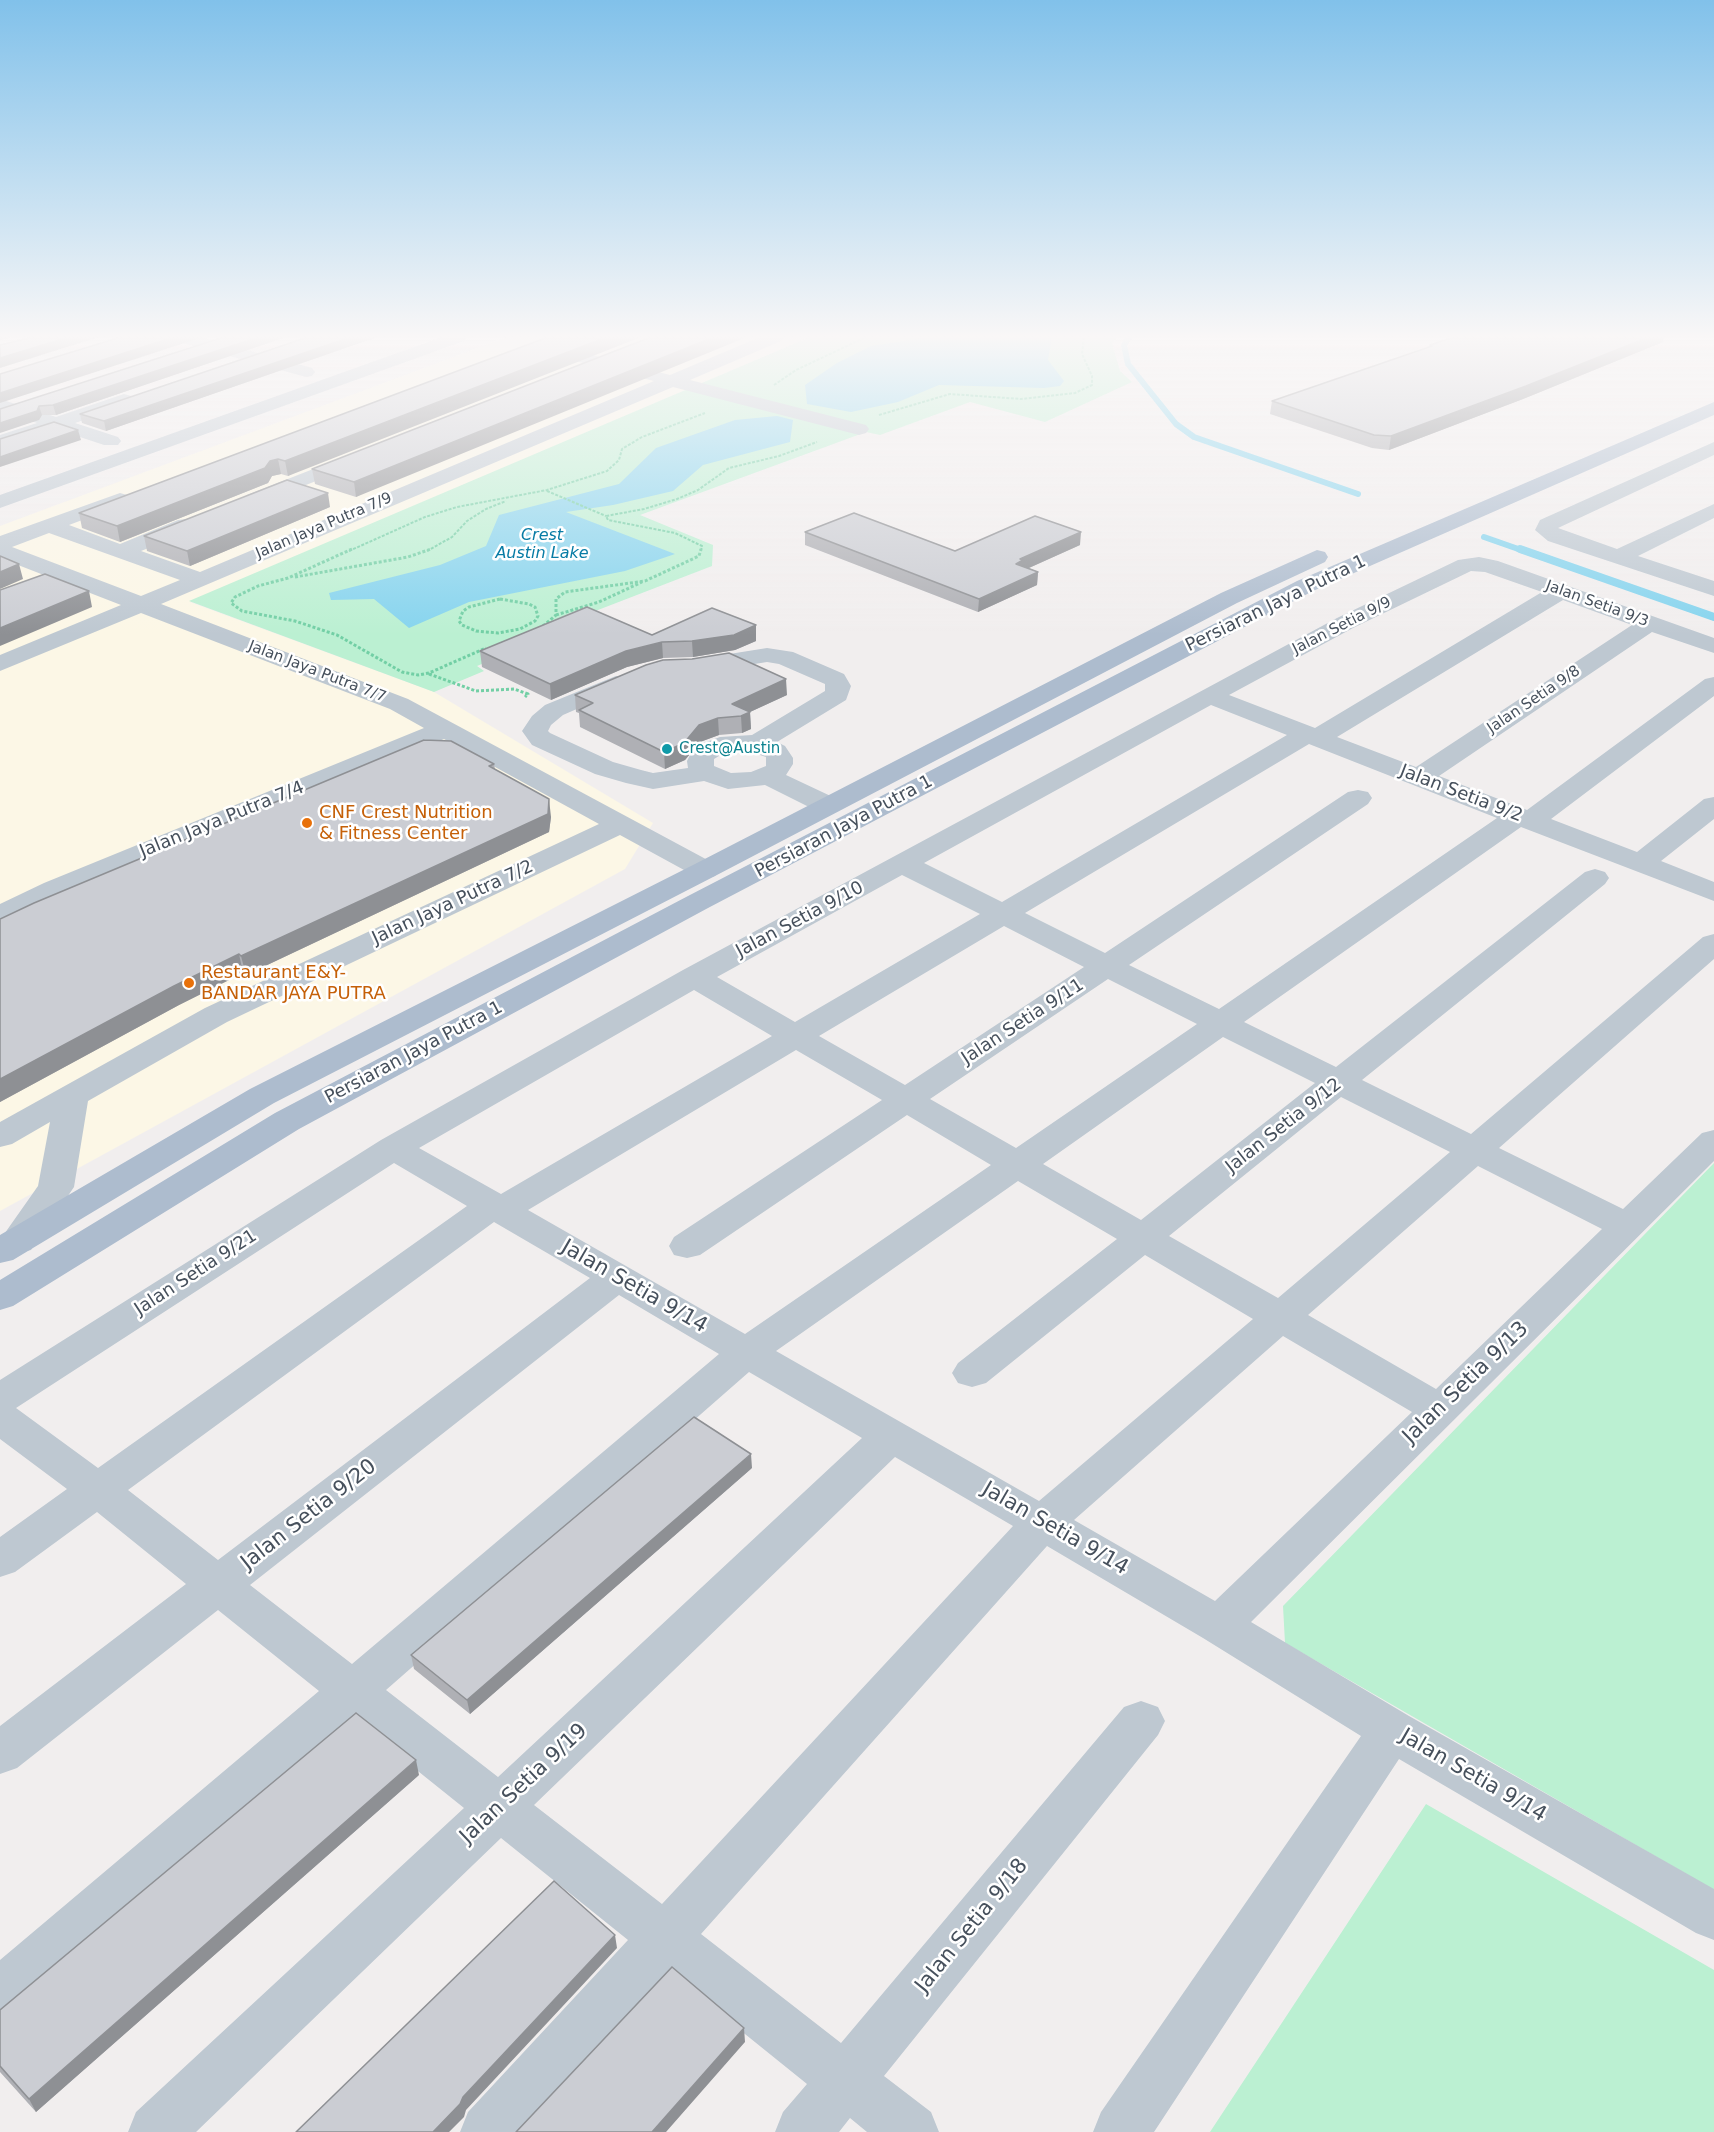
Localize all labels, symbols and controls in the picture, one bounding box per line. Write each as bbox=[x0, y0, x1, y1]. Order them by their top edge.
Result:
street label: Jalan Jaya Putra 7/9 bbox=[253, 489, 395, 563]
water label: Crest Austin Lake bbox=[495, 526, 589, 564]
street label: Persiaran Jaya Putra 1 bbox=[1182, 551, 1370, 657]
street label: Jalan Setia 9/3 bbox=[1543, 577, 1651, 631]
street label: Jalan Setia 9/9 bbox=[1290, 593, 1394, 659]
street label: Jalan Jaya Putra 7/7 bbox=[246, 637, 388, 707]
street label: Jalan Setia 9/8 bbox=[1484, 662, 1584, 738]
place label: Crest@Austin bbox=[679, 740, 780, 758]
marker: Crest@Austin bbox=[660, 742, 674, 756]
street label: Jalan Setia 9/2 bbox=[1397, 761, 1525, 827]
street label: Persiaran Jaya Putra 1 bbox=[752, 771, 936, 883]
street label: Jalan Jaya Putra 7/4 bbox=[137, 777, 307, 863]
place label: CNF Crest Nutrition & Fitness Center bbox=[319, 802, 493, 844]
marker: CNF Crest Nutrition & Fitness Center bbox=[300, 816, 314, 830]
street label: Jalan Jaya Putra 7/2 bbox=[369, 856, 537, 950]
street label: Jalan Setia 9/10 bbox=[733, 877, 867, 963]
place label: Restaurant E&Y- BANDAR JAYA PUTRA bbox=[201, 962, 386, 1004]
street label: Jalan Setia 9/11 bbox=[958, 974, 1088, 1070]
marker: Restaurant E&Y- BANDAR JAYA PUTRA bbox=[182, 976, 196, 990]
street label: Persiaran Jaya Putra 1 bbox=[322, 997, 506, 1109]
street label: Jalan Setia 9/12 bbox=[1222, 1074, 1346, 1178]
street label: Jalan Setia 9/21 bbox=[131, 1225, 261, 1321]
street label: Jalan Setia 9/14 bbox=[556, 1235, 712, 1339]
street label: Jalan Setia 9/13 bbox=[1398, 1317, 1534, 1449]
street label: Jalan Setia 9/20 bbox=[236, 1454, 382, 1576]
street label: Jalan Setia 9/14 bbox=[977, 1477, 1133, 1581]
street label: Jalan Setia 9/19 bbox=[455, 1719, 593, 1849]
street label: Jalan Setia 9/14 bbox=[1395, 1724, 1551, 1828]
street label: Jalan Setia 9/18 bbox=[910, 1854, 1034, 1998]

